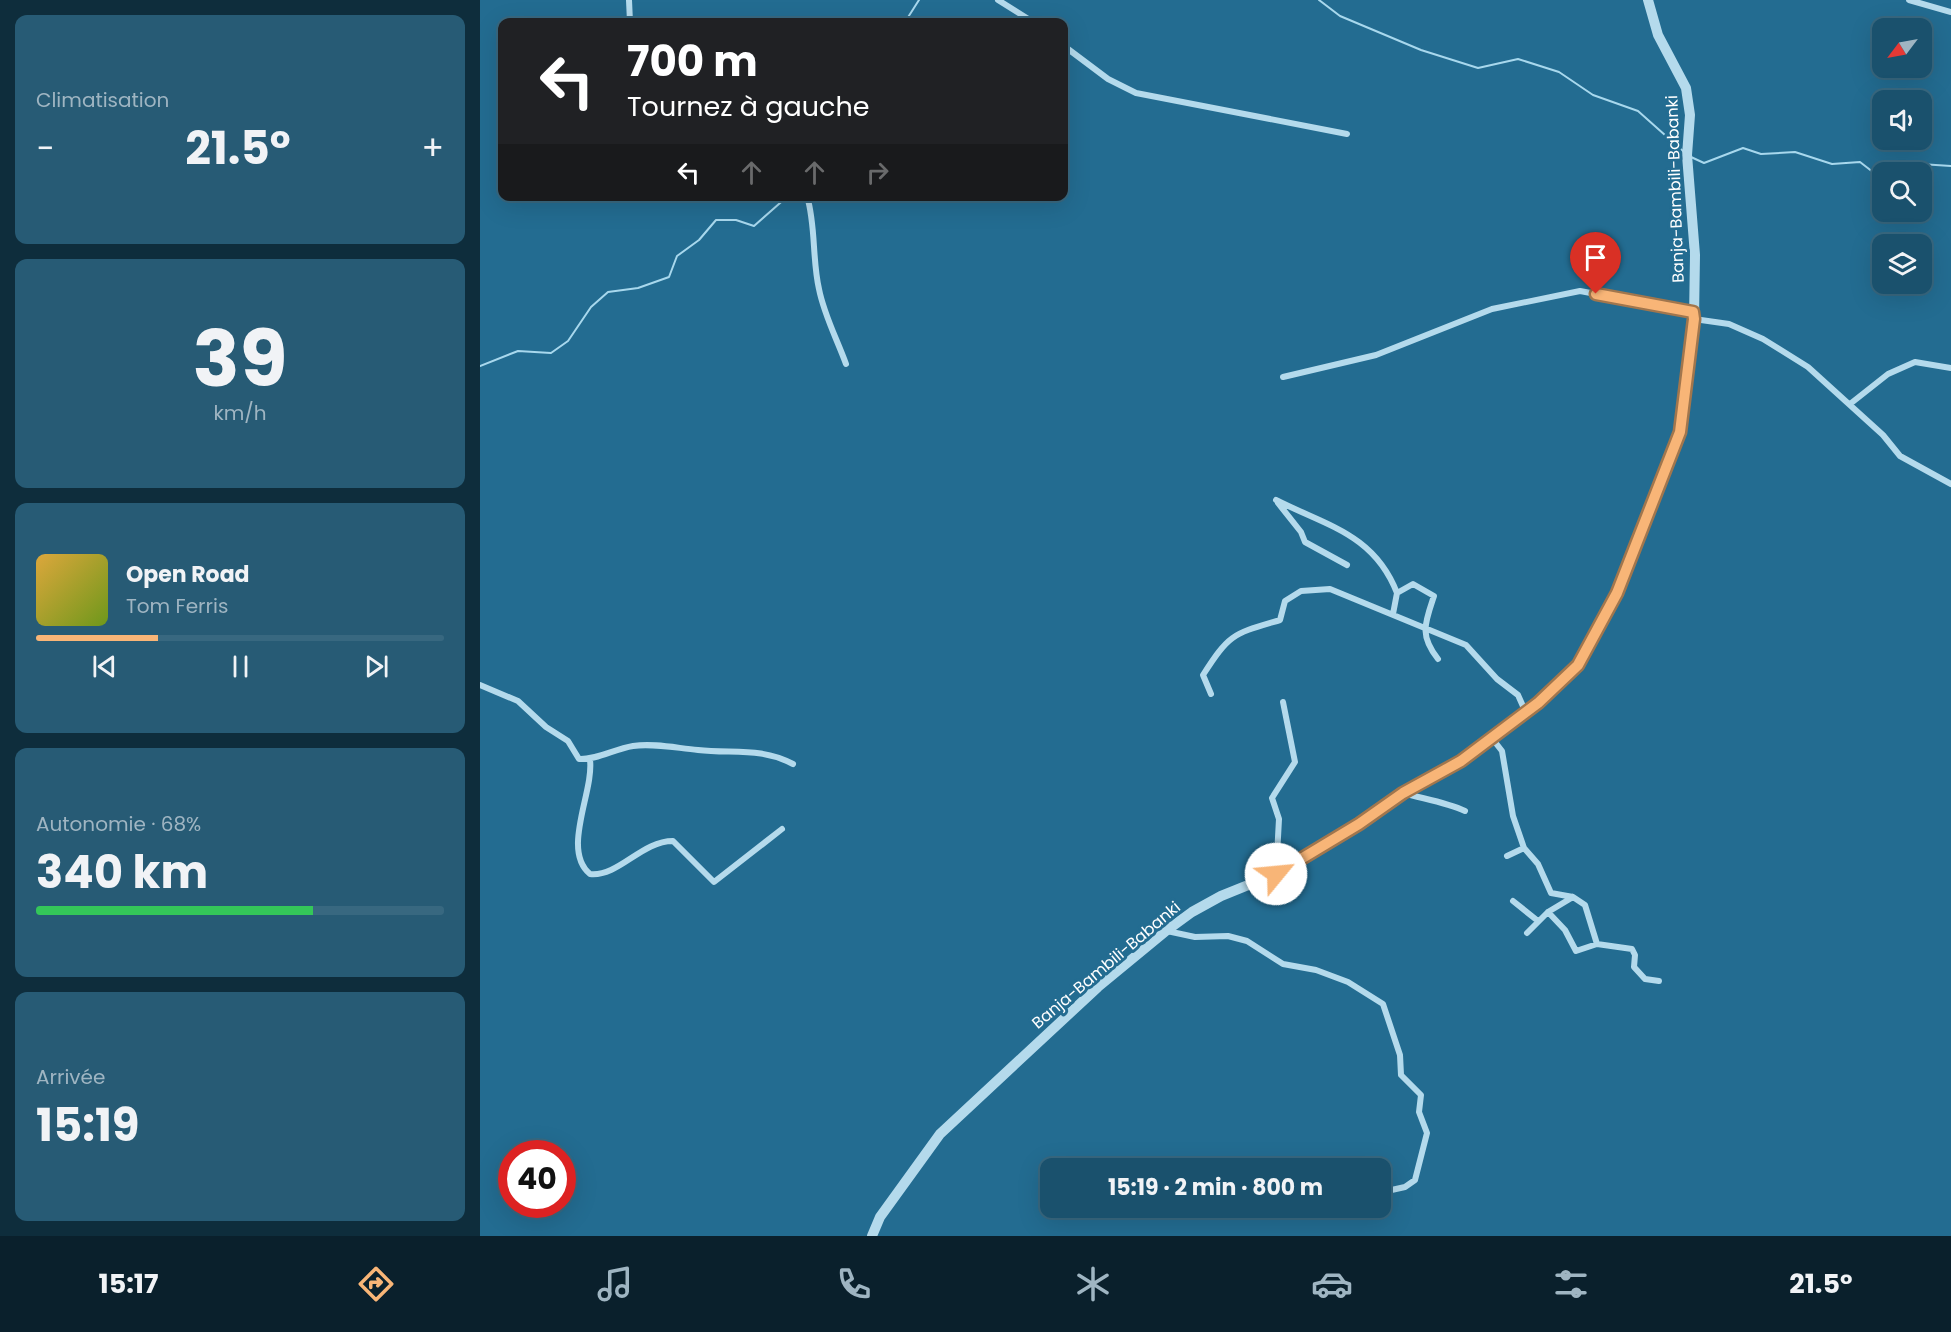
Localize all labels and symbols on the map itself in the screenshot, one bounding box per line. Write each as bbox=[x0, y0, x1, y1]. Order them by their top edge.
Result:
north arrow bbox=[1872, 18, 1932, 78]
street label: Banja-Bambili-Babanki bbox=[1660, 95, 1690, 283]
pin bbox=[1570, 232, 1621, 294]
position arrow bbox=[1244, 842, 1308, 906]
street label: Banja-Bambili-Babanki bbox=[1027, 896, 1185, 1034]
speed limit sign: 40 bbox=[498, 1140, 576, 1218]

